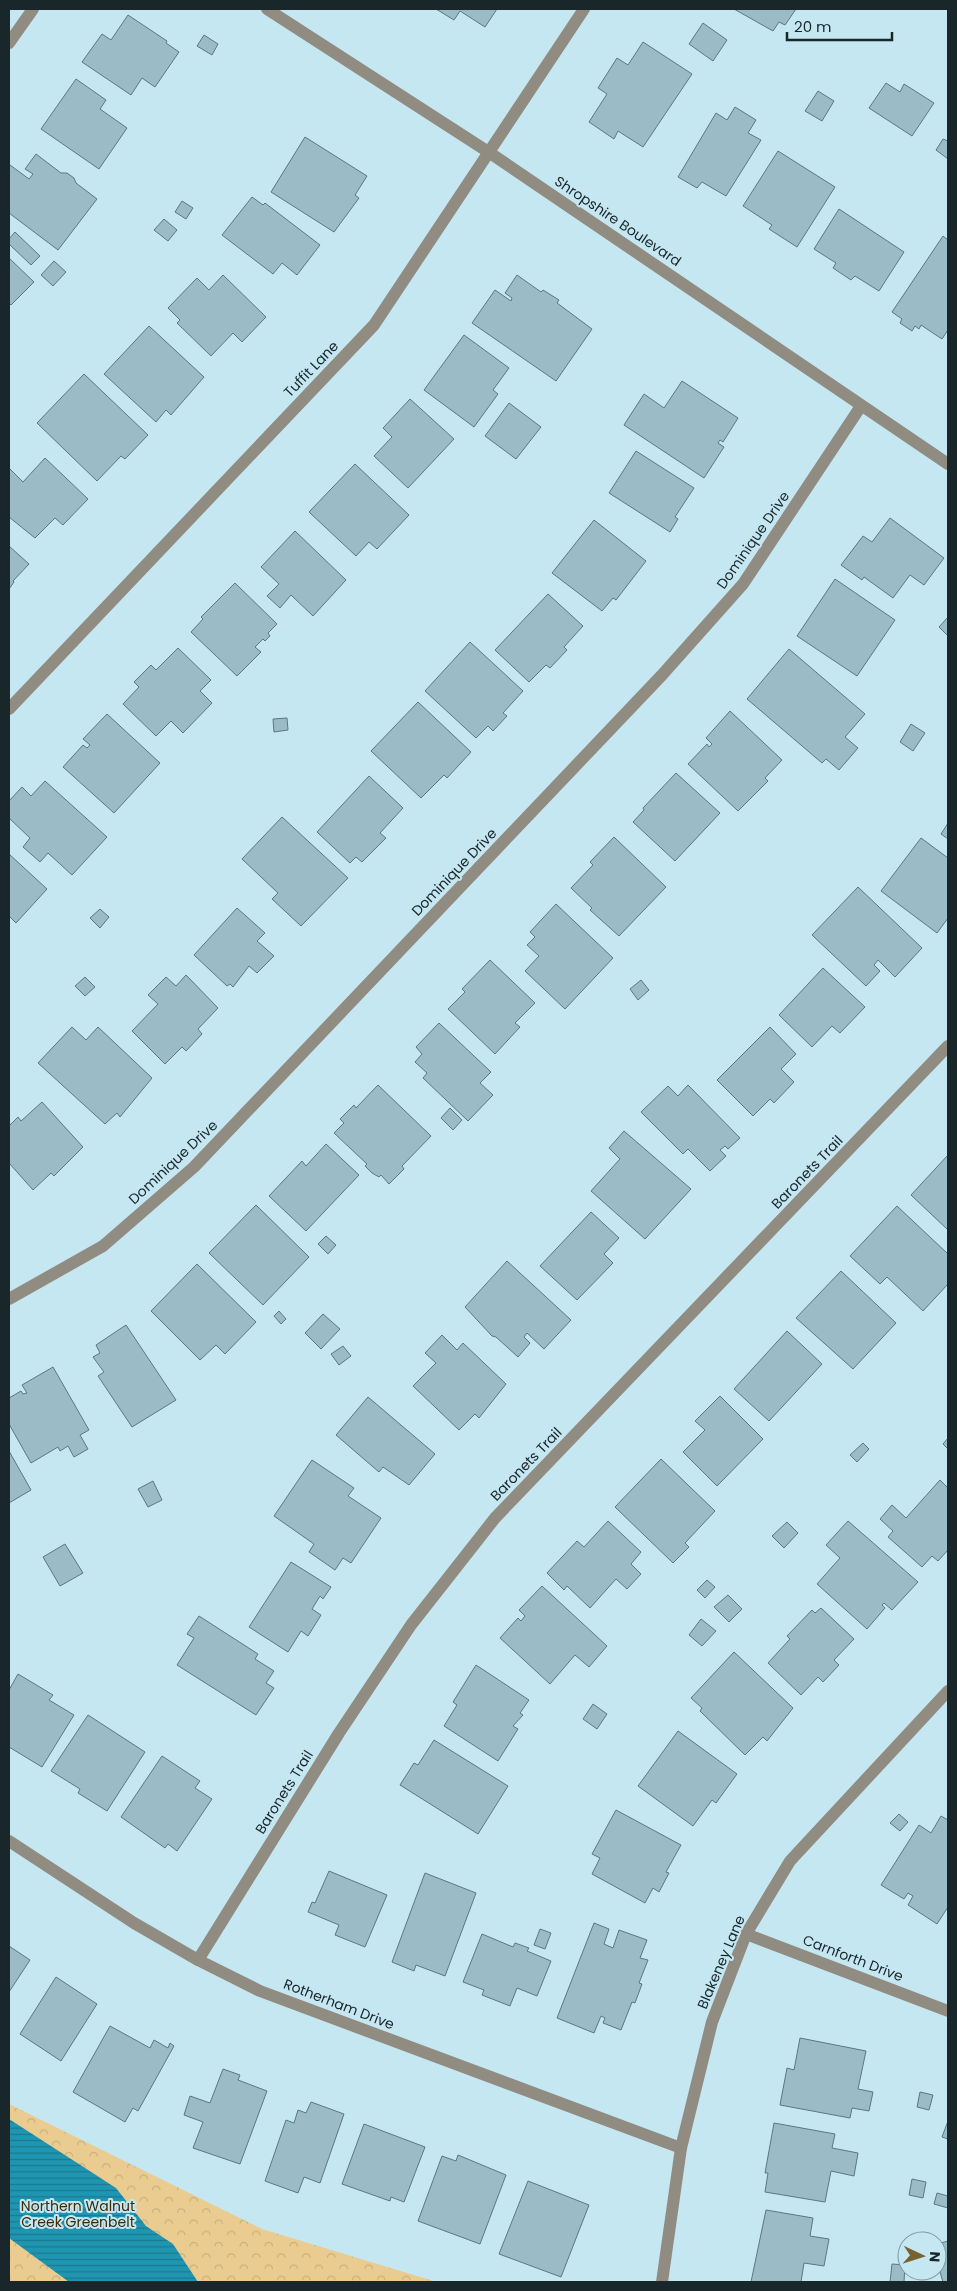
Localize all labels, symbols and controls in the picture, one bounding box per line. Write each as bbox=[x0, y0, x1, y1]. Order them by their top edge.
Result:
scale bar bbox=[787, 10, 892, 42]
text: 20 m bbox=[794, 16, 832, 37]
street label: Shropshire Boulevard bbox=[551, 171, 685, 271]
street label: Tuffit Lane bbox=[279, 336, 343, 402]
street label: Dominique Drive bbox=[712, 487, 794, 593]
street label: Dominique Drive bbox=[407, 823, 501, 920]
street label: Dominique Drive bbox=[124, 1115, 222, 1209]
street label: Baronets Trail bbox=[767, 1131, 847, 1213]
street label: Baronets Trail bbox=[486, 1423, 566, 1505]
street label: Baronets Trail bbox=[250, 1746, 318, 1838]
street label: Blakeney Lane bbox=[692, 1912, 750, 2012]
street label: Carnforth Drive bbox=[800, 1930, 906, 1986]
street label: Rotherham Drive bbox=[281, 1974, 398, 2034]
park label: Northern Walnut Creek Greenbelt bbox=[21, 2196, 135, 2232]
north arrow bbox=[897, 2231, 947, 2281]
text: N bbox=[925, 2251, 945, 2263]

